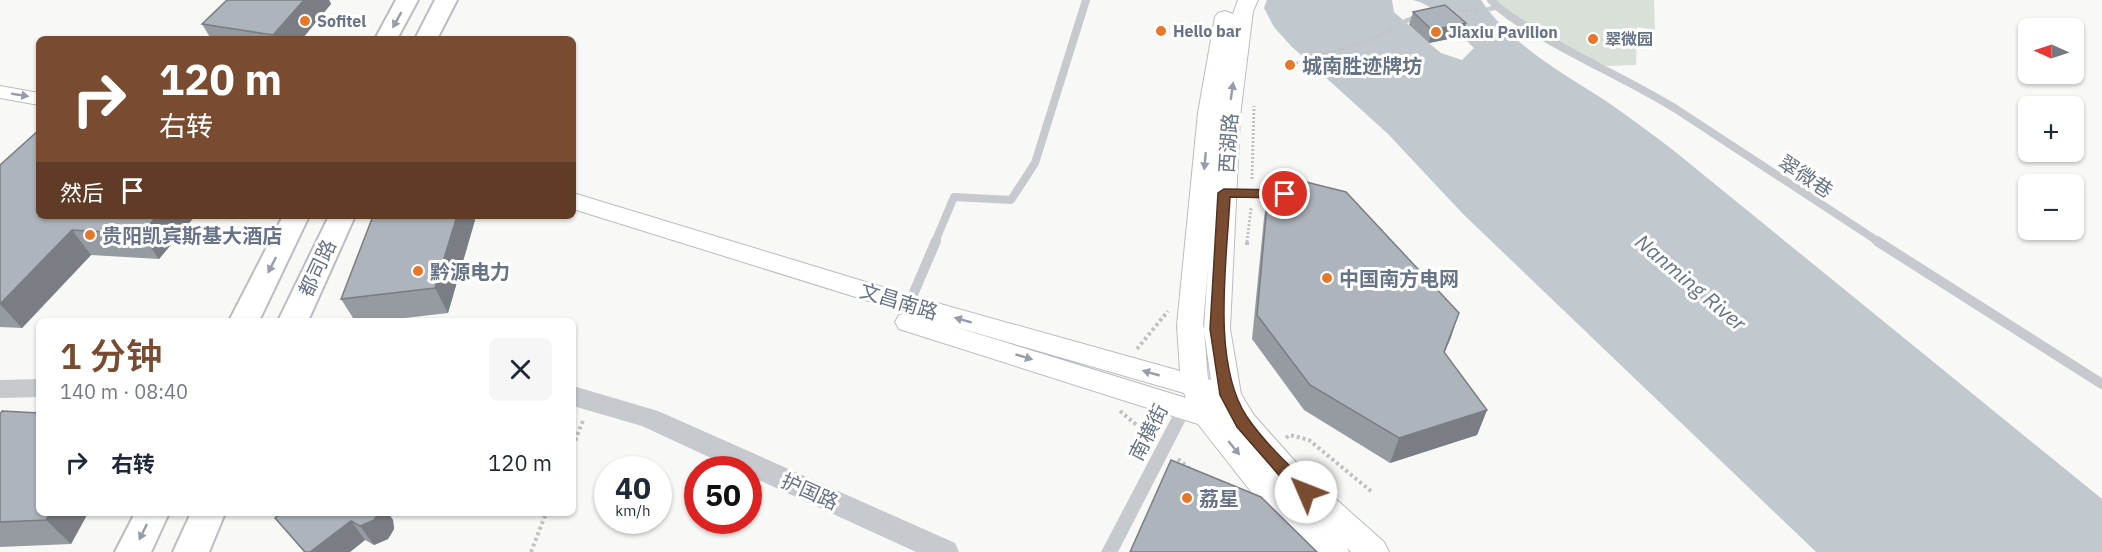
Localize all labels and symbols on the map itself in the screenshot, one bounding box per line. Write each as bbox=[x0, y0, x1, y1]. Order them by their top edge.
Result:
place label: Sofitel bbox=[317, 11, 366, 31]
one-way arrow bbox=[392, 11, 402, 28]
marker: Sofitel bbox=[298, 14, 312, 28]
north arrow bbox=[2018, 18, 2084, 84]
place label: Hello bar bbox=[1173, 21, 1242, 41]
place label: Jiaxiu Pavilion bbox=[1448, 22, 1558, 42]
marker: Hello bar bbox=[1154, 24, 1168, 38]
marker: Jiaxiu Pavilion bbox=[1429, 25, 1443, 39]
place label: 翠微园 bbox=[1605, 29, 1653, 49]
marker: 翠微园 bbox=[1586, 32, 1600, 46]
place label: 城南胜迹牌坊 bbox=[1302, 52, 1422, 79]
marker: 城南胜迹牌坊 bbox=[1283, 58, 1297, 72]
one-way arrow bbox=[1227, 82, 1237, 101]
one-way arrow bbox=[10, 91, 29, 100]
street label: 西湖路 bbox=[1212, 112, 1244, 174]
street label: 翠微巷 bbox=[1773, 148, 1839, 204]
one-way arrow bbox=[1200, 151, 1210, 170]
pin bbox=[1259, 168, 1310, 219]
place label: 贵阳凯宾斯基大酒店 bbox=[102, 222, 282, 249]
water label: Nanming River bbox=[1630, 227, 1753, 337]
marker: 贵阳凯宾斯基大酒店 bbox=[83, 228, 97, 242]
street label: 都司路 bbox=[292, 235, 342, 301]
one-way arrow bbox=[267, 256, 277, 274]
place label: 黔源电力 bbox=[430, 258, 510, 285]
marker: 黔源电力 bbox=[411, 264, 425, 278]
place label: 中国南方电网 bbox=[1339, 265, 1459, 292]
marker: 中国南方电网 bbox=[1320, 271, 1334, 285]
street label: 文昌南路 bbox=[857, 276, 941, 326]
one-way arrow bbox=[954, 315, 972, 324]
one-way arrow bbox=[1015, 353, 1033, 363]
one-way arrow bbox=[1142, 368, 1160, 377]
street label: 南横街 bbox=[1122, 399, 1174, 465]
one-way arrow bbox=[1228, 440, 1241, 456]
speed limit sign: 50 bbox=[684, 456, 762, 534]
position arrow bbox=[1274, 460, 1338, 524]
street label: 护国路 bbox=[777, 466, 843, 516]
place label: 荔星 bbox=[1199, 485, 1239, 512]
marker: 荔星 bbox=[1180, 491, 1194, 505]
one-way arrow bbox=[138, 524, 147, 541]

